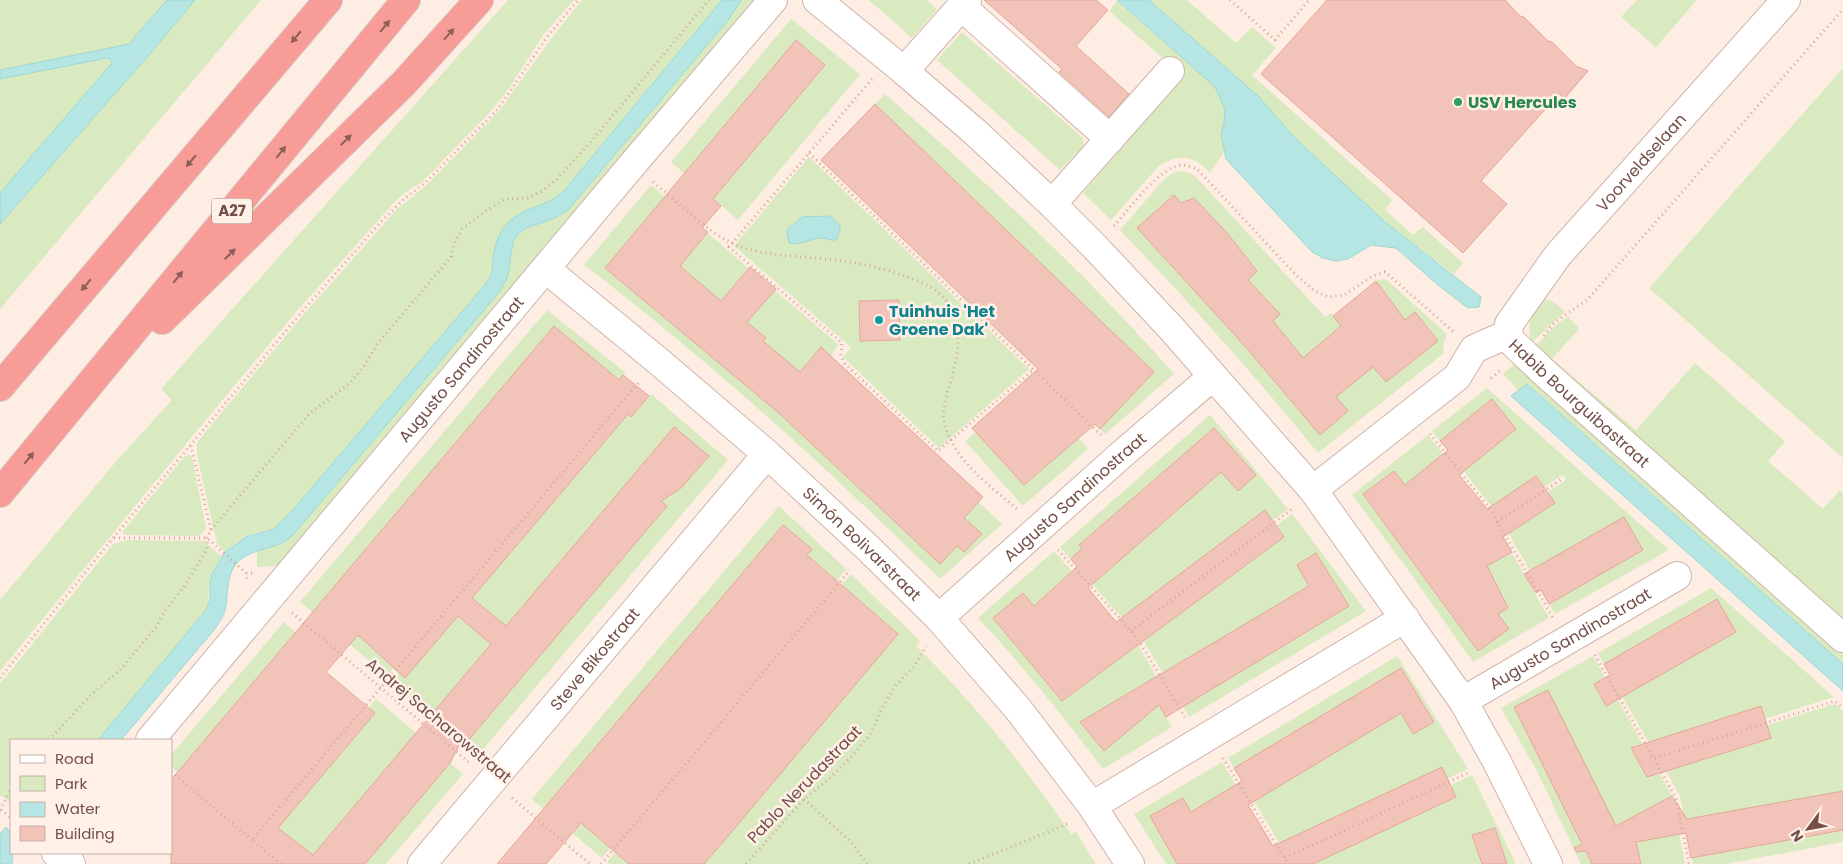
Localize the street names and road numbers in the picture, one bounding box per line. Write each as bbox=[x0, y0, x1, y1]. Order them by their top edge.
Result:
street label: Voorveldselaan bbox=[1591, 108, 1692, 217]
road number: A27 bbox=[212, 198, 252, 224]
street label: Augusto Sandinostraat bbox=[393, 291, 529, 447]
street label: Habib Bourguibastraat bbox=[1504, 334, 1655, 473]
street label: Augusto Sandinostraat bbox=[999, 427, 1152, 567]
street label: Simón Bolivarstraat bbox=[797, 482, 926, 606]
street label: Augusto Sandinostraat bbox=[1485, 582, 1656, 695]
street label: Steve Bikostraat bbox=[545, 603, 645, 716]
street label: Andrej Sacharowstraat bbox=[361, 652, 517, 788]
street label: Pablo Nerudastraat bbox=[742, 720, 867, 848]

